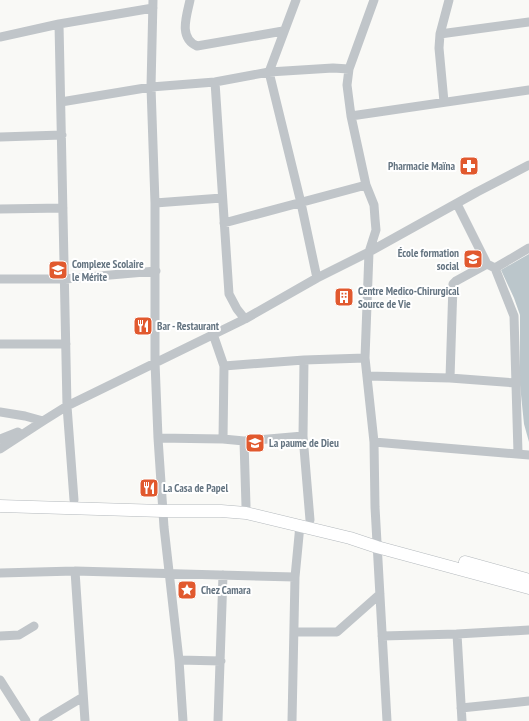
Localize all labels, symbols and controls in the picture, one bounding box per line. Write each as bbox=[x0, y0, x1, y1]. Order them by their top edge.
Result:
pharmacy icon: Pharmacie Maïna bbox=[458, 155, 480, 177]
place label: Pharmacie Maïna bbox=[388, 159, 455, 173]
place label: École formation social bbox=[398, 246, 459, 273]
school or university icon: École formation social bbox=[462, 248, 484, 270]
place label: Complexe Scolaire le Mérite bbox=[72, 257, 144, 284]
school or university icon: Complexe Scolaire le Mérite bbox=[47, 259, 69, 281]
place label: Centre Medico-Chirurgical Source de Vie bbox=[358, 284, 460, 311]
building icon: Centre Medico-Chirurgical Source de Vie bbox=[333, 286, 355, 308]
restaurant icon: Bar - Restaurant bbox=[132, 315, 154, 337]
place label: Bar - Restaurant bbox=[157, 319, 220, 333]
school or university icon: La paume de Dieu bbox=[244, 432, 266, 454]
place label: La paume de Dieu bbox=[269, 436, 339, 450]
restaurant icon: La Casa de Papel bbox=[138, 477, 160, 499]
place label: La Casa de Papel bbox=[163, 481, 228, 495]
place icon: Chez Camara bbox=[176, 579, 198, 601]
place label: Chez Camara bbox=[201, 583, 251, 597]

